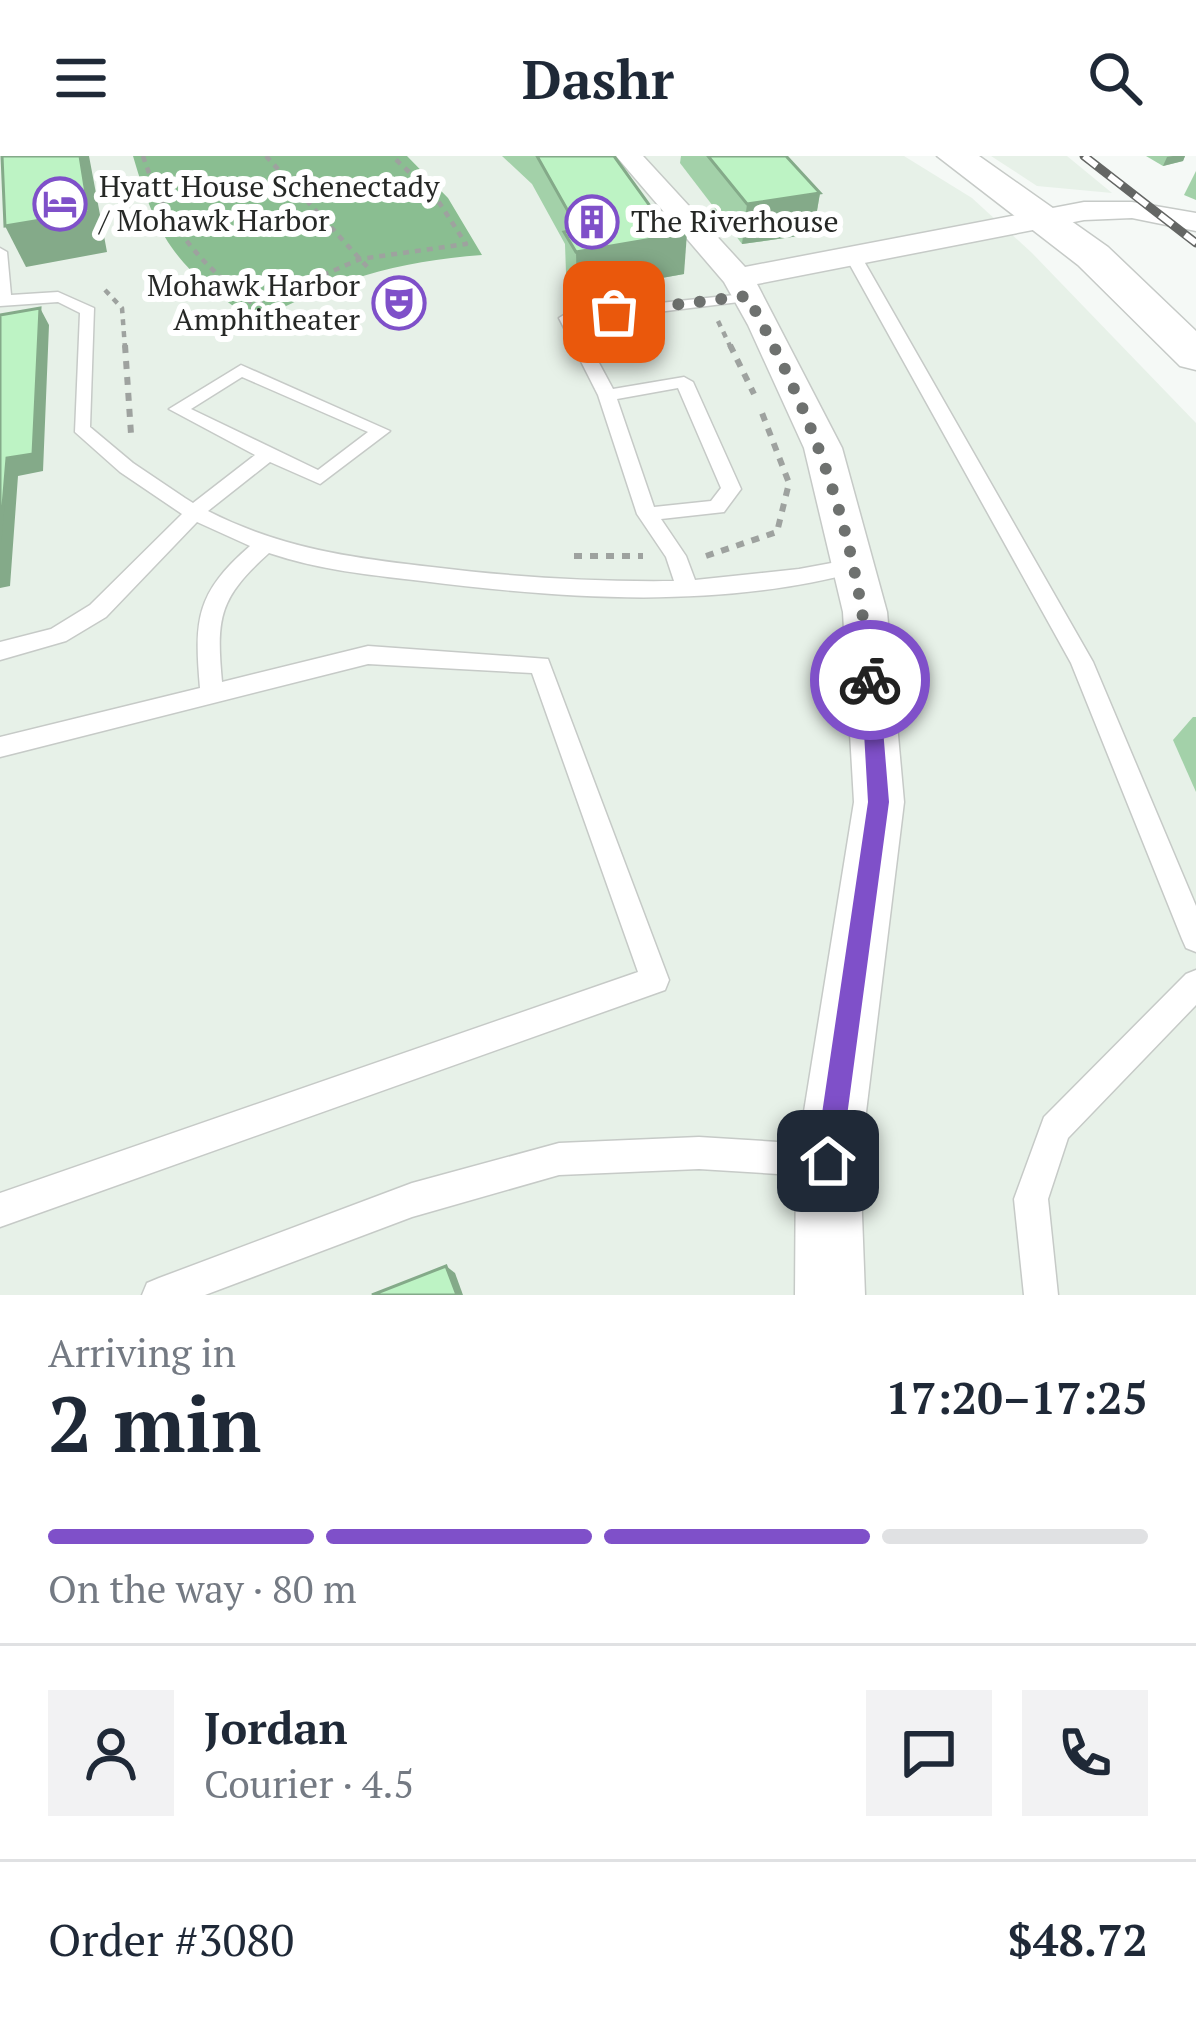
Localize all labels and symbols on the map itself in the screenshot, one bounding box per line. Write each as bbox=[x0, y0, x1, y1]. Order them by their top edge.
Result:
place label: Hyatt House Schenectady / Mohawk Harbor bbox=[97, 166, 440, 240]
hotel icon: Hyatt House Schenectady / Mohawk Harbor bbox=[32, 176, 88, 232]
building icon: The Riverhouse bbox=[564, 194, 620, 250]
place label: The Riverhouse bbox=[631, 201, 838, 241]
pin bbox=[563, 261, 665, 363]
place label: Mohawk Harbor Amphitheater bbox=[147, 265, 360, 339]
theatre icon: Mohawk Harbor Amphitheater bbox=[371, 275, 427, 331]
courier bbox=[810, 620, 930, 740]
pin bbox=[777, 1110, 879, 1212]

